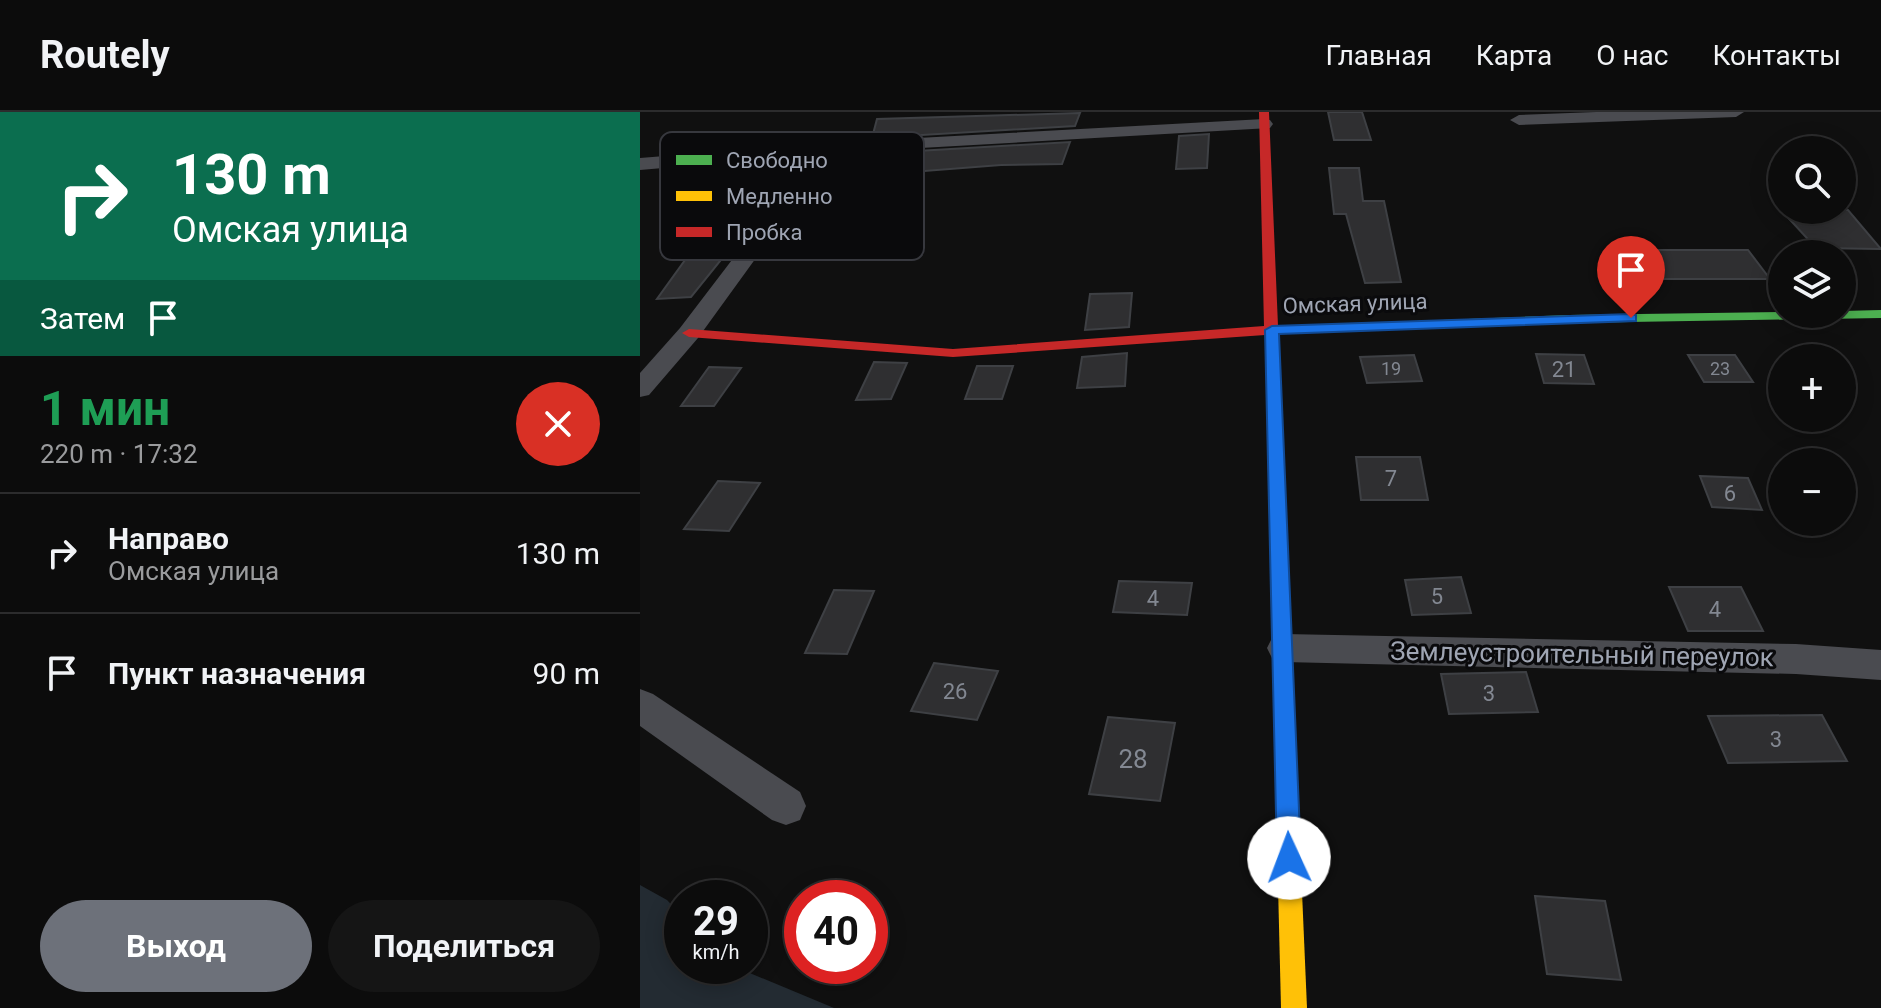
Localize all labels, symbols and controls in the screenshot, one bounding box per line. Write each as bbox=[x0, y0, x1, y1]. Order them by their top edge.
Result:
text: Routely bbox=[40, 33, 170, 77]
text: Главная bbox=[1325, 39, 1432, 72]
text: Карта bbox=[1476, 39, 1552, 72]
text: О нас bbox=[1596, 39, 1668, 72]
text: Контакты bbox=[1712, 39, 1841, 72]
legend bbox=[660, 132, 924, 260]
map controls bbox=[1768, 136, 1856, 536]
button: search bbox=[1768, 136, 1856, 224]
text: 130 m bbox=[172, 142, 331, 208]
icon: right bbox=[40, 144, 144, 248]
text: Свободно bbox=[726, 148, 828, 173]
text: Медленно bbox=[726, 184, 832, 209]
text: Омская улица bbox=[172, 209, 409, 251]
text: Пробка bbox=[726, 220, 802, 245]
pin bbox=[1597, 236, 1665, 318]
button: layers bbox=[1768, 240, 1856, 328]
icon: arrive bbox=[1609, 248, 1653, 292]
street label: Омская улица bbox=[1282, 288, 1428, 319]
icon: arrive bbox=[141, 296, 185, 340]
text: Затем bbox=[40, 301, 125, 336]
button: + bbox=[1768, 344, 1856, 432]
house number: 21 bbox=[1552, 357, 1576, 382]
house number: 19 bbox=[1381, 358, 1401, 379]
house number: 23 bbox=[1710, 358, 1730, 379]
text: 1 мин bbox=[40, 380, 170, 437]
button: close bbox=[516, 382, 600, 466]
text: 220 m · 17:32 bbox=[40, 439, 198, 469]
button: − bbox=[1768, 448, 1856, 536]
house number: 7 bbox=[1385, 466, 1397, 491]
house number: 6 bbox=[1724, 481, 1736, 506]
text: Направо bbox=[108, 521, 229, 556]
icon: right bbox=[40, 531, 84, 575]
text: 130 m bbox=[516, 536, 600, 571]
text: Омская улица bbox=[108, 556, 279, 586]
house number: 5 bbox=[1431, 584, 1443, 609]
house number: 4 bbox=[1147, 586, 1159, 611]
house number: 4 bbox=[1709, 597, 1721, 622]
street label: Землеустроительный переулок bbox=[1390, 636, 1774, 672]
icon: arrive bbox=[40, 651, 84, 695]
text: Пункт назначения bbox=[108, 656, 366, 691]
text: 90 m bbox=[533, 656, 600, 691]
house number: 26 bbox=[943, 679, 967, 704]
house number: 3 bbox=[1483, 681, 1495, 706]
house number: 3 bbox=[1770, 727, 1782, 752]
house number: 28 bbox=[1118, 744, 1148, 774]
position arrow bbox=[1247, 816, 1331, 900]
speed limit sign: 40 bbox=[784, 880, 888, 984]
text: 29 bbox=[693, 898, 739, 945]
button: Выход bbox=[40, 900, 312, 992]
button: Поделиться bbox=[328, 900, 600, 992]
text: km/h bbox=[693, 940, 739, 964]

